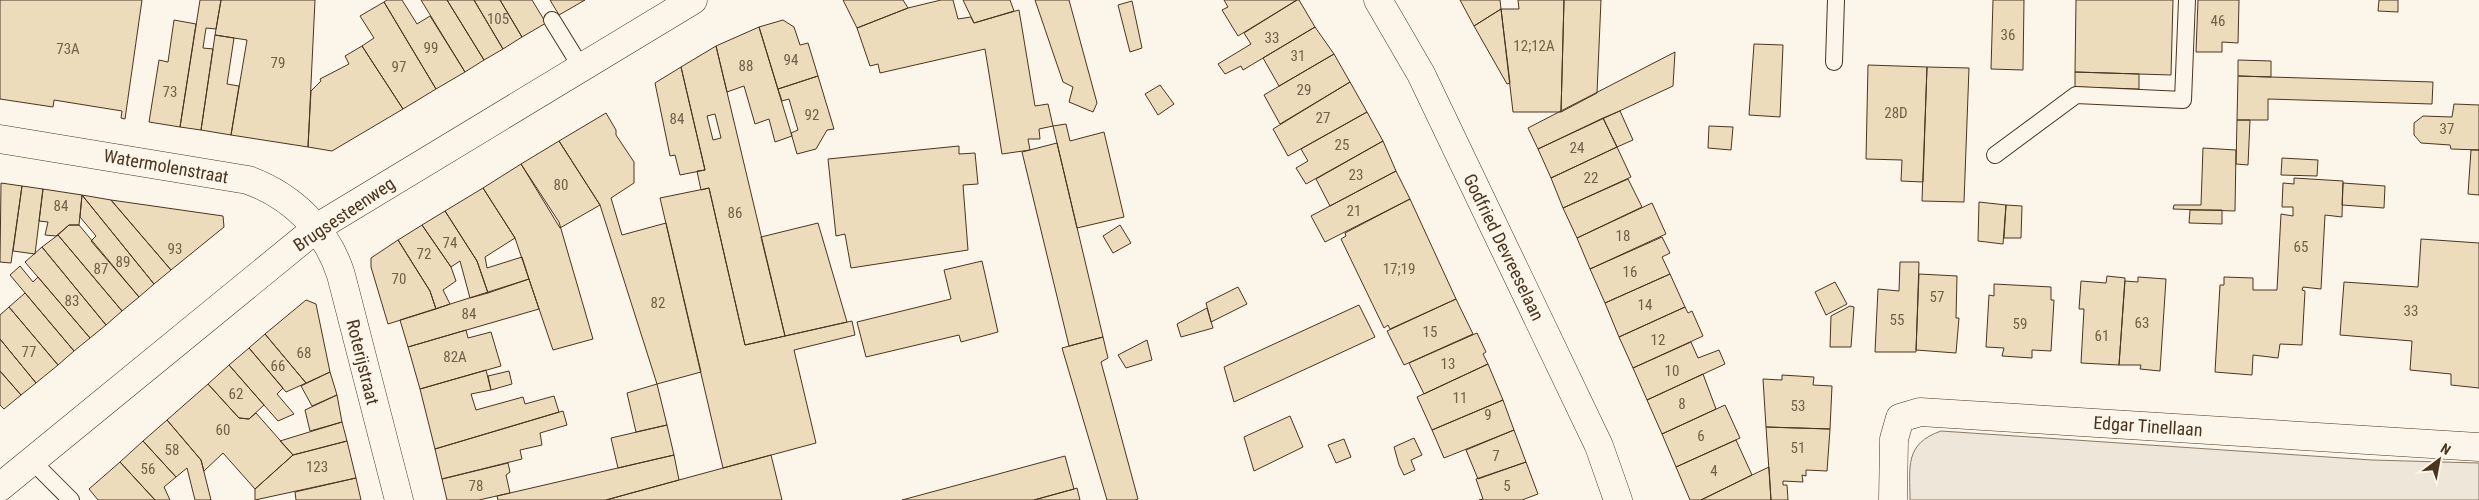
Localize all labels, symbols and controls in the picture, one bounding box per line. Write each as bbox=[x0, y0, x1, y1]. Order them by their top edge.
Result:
house number: 105 bbox=[487, 10, 509, 28]
house number: 46 bbox=[2211, 12, 2225, 30]
house number: 36 bbox=[2001, 26, 2015, 44]
house number: 33 bbox=[1265, 29, 1279, 47]
house number: 12;12A bbox=[1513, 37, 1555, 55]
house number: 99 bbox=[424, 39, 438, 57]
house number: 73A bbox=[56, 40, 80, 58]
house number: 31 bbox=[1291, 47, 1305, 65]
house number: 94 bbox=[784, 51, 798, 69]
house number: 79 bbox=[271, 54, 285, 72]
house number: 88 bbox=[739, 57, 753, 75]
house number: 97 bbox=[392, 58, 406, 76]
house number: 29 bbox=[1297, 81, 1311, 99]
house number: 73 bbox=[163, 83, 177, 101]
house number: 28D bbox=[1884, 104, 1908, 122]
house number: 92 bbox=[805, 106, 819, 124]
house number: 27 bbox=[1316, 109, 1330, 127]
house number: 84 bbox=[670, 110, 684, 128]
house number: 37 bbox=[2440, 120, 2454, 138]
house number: 25 bbox=[1335, 136, 1349, 154]
house number: 24 bbox=[1570, 139, 1584, 157]
street label: Watermolenstraat bbox=[102, 145, 230, 187]
house number: 23 bbox=[1349, 166, 1363, 184]
house number: 22 bbox=[1584, 169, 1598, 187]
street label: Godfried Devreeselaan bbox=[1459, 170, 1549, 324]
street label: Brugsesteenweg bbox=[289, 172, 399, 256]
house number: 80 bbox=[554, 176, 568, 194]
house number: 84 bbox=[54, 197, 68, 215]
house number: 21 bbox=[1347, 202, 1361, 220]
house number: 86 bbox=[728, 204, 742, 222]
house number: 18 bbox=[1616, 227, 1630, 245]
house number: 74 bbox=[443, 234, 457, 252]
house number: 65 bbox=[2294, 238, 2308, 256]
house number: 93 bbox=[168, 240, 182, 258]
house number: 72 bbox=[417, 245, 431, 263]
house number: 89 bbox=[116, 253, 130, 271]
house number: 87 bbox=[94, 260, 108, 278]
house number: 17;19 bbox=[1383, 260, 1415, 278]
house number: 16 bbox=[1623, 263, 1637, 281]
house number: 70 bbox=[392, 270, 406, 288]
house number: 57 bbox=[1930, 288, 1944, 306]
house number: 83 bbox=[65, 292, 79, 310]
house number: 82 bbox=[651, 294, 665, 312]
house number: 14 bbox=[1638, 296, 1652, 314]
house number: 33 bbox=[2404, 302, 2418, 320]
house number: 84 bbox=[462, 305, 476, 323]
house number: 55 bbox=[1890, 311, 1904, 329]
house number: 63 bbox=[2135, 314, 2149, 332]
house number: 59 bbox=[2013, 315, 2027, 333]
street label: Roterijstraat bbox=[342, 317, 384, 407]
house number: 15 bbox=[1423, 323, 1437, 341]
house number: 61 bbox=[2095, 327, 2109, 345]
house number: 12 bbox=[1651, 331, 1665, 349]
house number: 77 bbox=[22, 343, 36, 361]
house number: 68 bbox=[297, 344, 311, 362]
house number: 82A bbox=[443, 348, 467, 366]
house number: 13 bbox=[1441, 355, 1455, 373]
house number: 66 bbox=[271, 357, 285, 375]
house number: 10 bbox=[1665, 362, 1679, 380]
house number: 62 bbox=[229, 385, 243, 403]
house number: 11 bbox=[1453, 389, 1467, 407]
house number: 8 bbox=[1678, 395, 1686, 413]
house number: 53 bbox=[1791, 397, 1805, 415]
house number: 9 bbox=[1484, 406, 1492, 424]
street label: Edgar Tinellaan bbox=[2093, 412, 2203, 440]
house number: 60 bbox=[216, 421, 230, 439]
house number: 6 bbox=[1697, 427, 1705, 445]
north arrow bbox=[2414, 435, 2464, 485]
house number: 51 bbox=[1791, 439, 1805, 457]
text: N bbox=[2438, 440, 2454, 458]
house number: 58 bbox=[165, 441, 179, 459]
house number: 7 bbox=[1492, 447, 1500, 465]
house number: 123 bbox=[306, 458, 328, 476]
house number: 56 bbox=[141, 460, 155, 478]
house number: 4 bbox=[1710, 462, 1718, 480]
house number: 78 bbox=[469, 477, 483, 495]
house number: 5 bbox=[1503, 477, 1511, 495]

